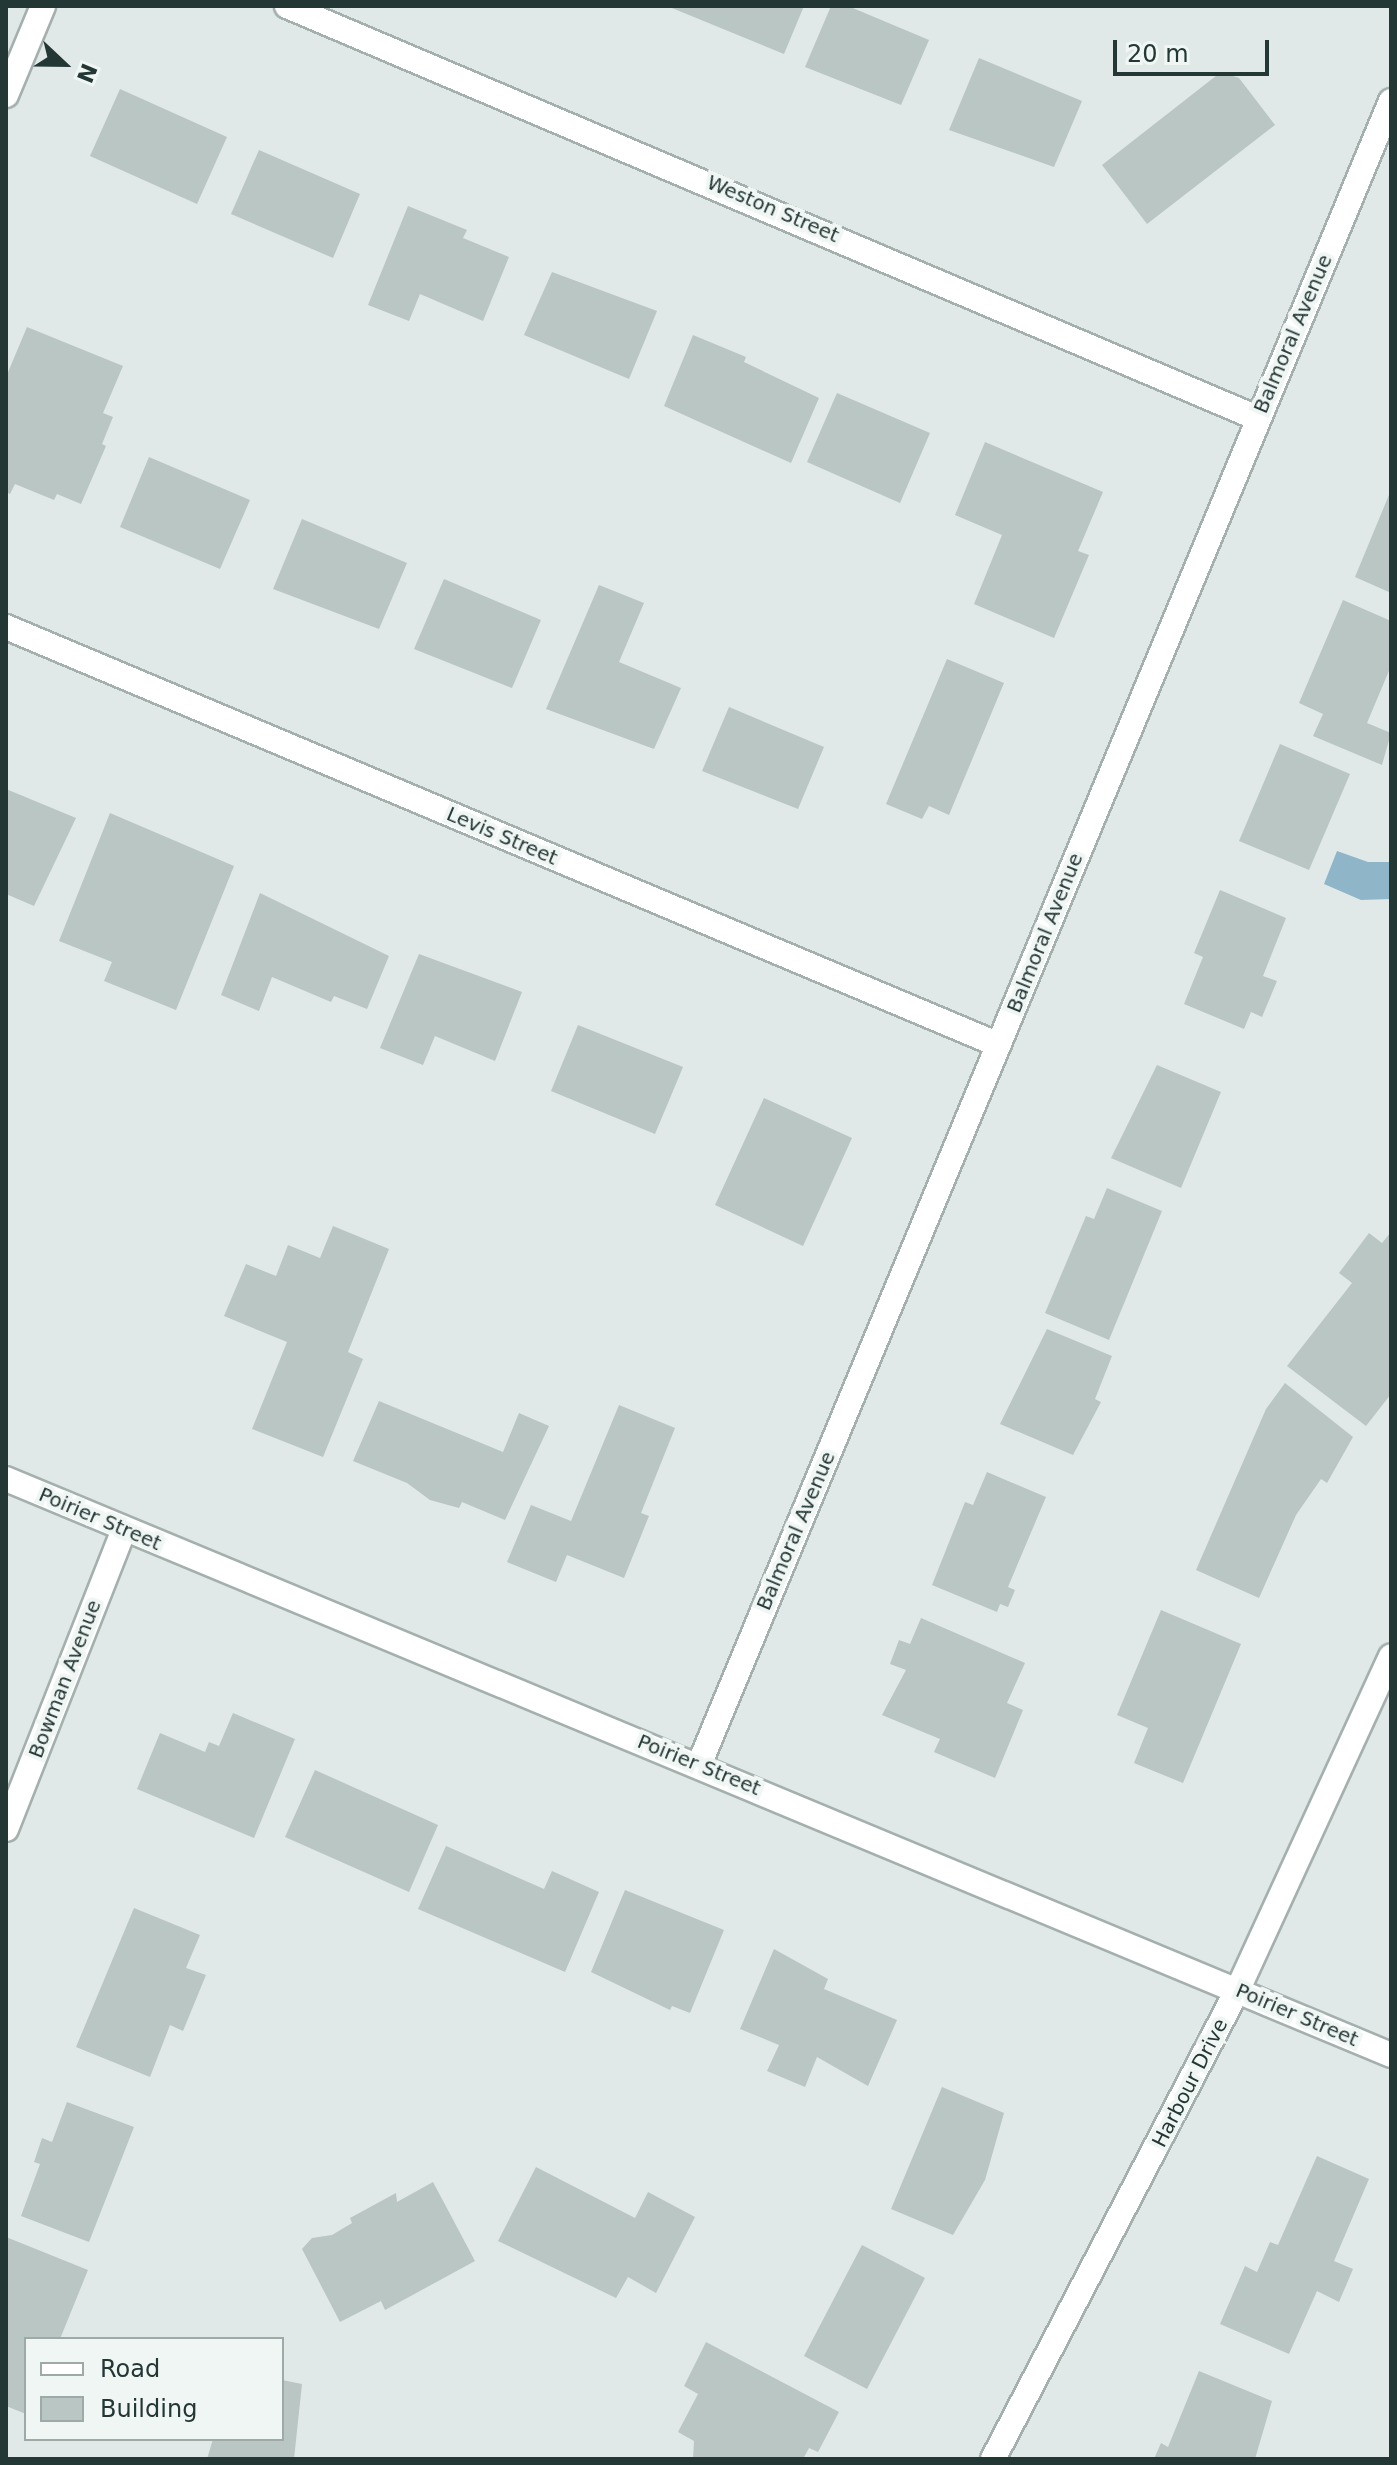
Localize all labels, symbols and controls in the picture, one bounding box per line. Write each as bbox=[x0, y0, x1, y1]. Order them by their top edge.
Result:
north arrow bbox=[24, 24, 104, 104]
scale bar bbox=[1117, 24, 1273, 74]
text: 20 m bbox=[1127, 40, 1189, 68]
text: N bbox=[72, 60, 102, 86]
street label: Weston Street bbox=[703, 170, 843, 248]
street label: Balmoral Avenue bbox=[1249, 251, 1337, 417]
street label: Levis Street bbox=[443, 802, 561, 870]
street label: Balmoral Avenue bbox=[1002, 850, 1088, 1016]
street label: Balmoral Avenue bbox=[752, 1448, 840, 1614]
street label: Poirier Street bbox=[35, 1482, 165, 1556]
street label: Bowman Avenue bbox=[24, 1597, 106, 1761]
street label: Poirier Street bbox=[634, 1729, 764, 1801]
street label: Poirier Street bbox=[1232, 1978, 1362, 2052]
street label: Harbour Drive bbox=[1147, 2015, 1233, 2151]
legend bbox=[24, 2337, 284, 2441]
text: Road bbox=[100, 2355, 160, 2383]
text: Building bbox=[100, 2395, 197, 2423]

